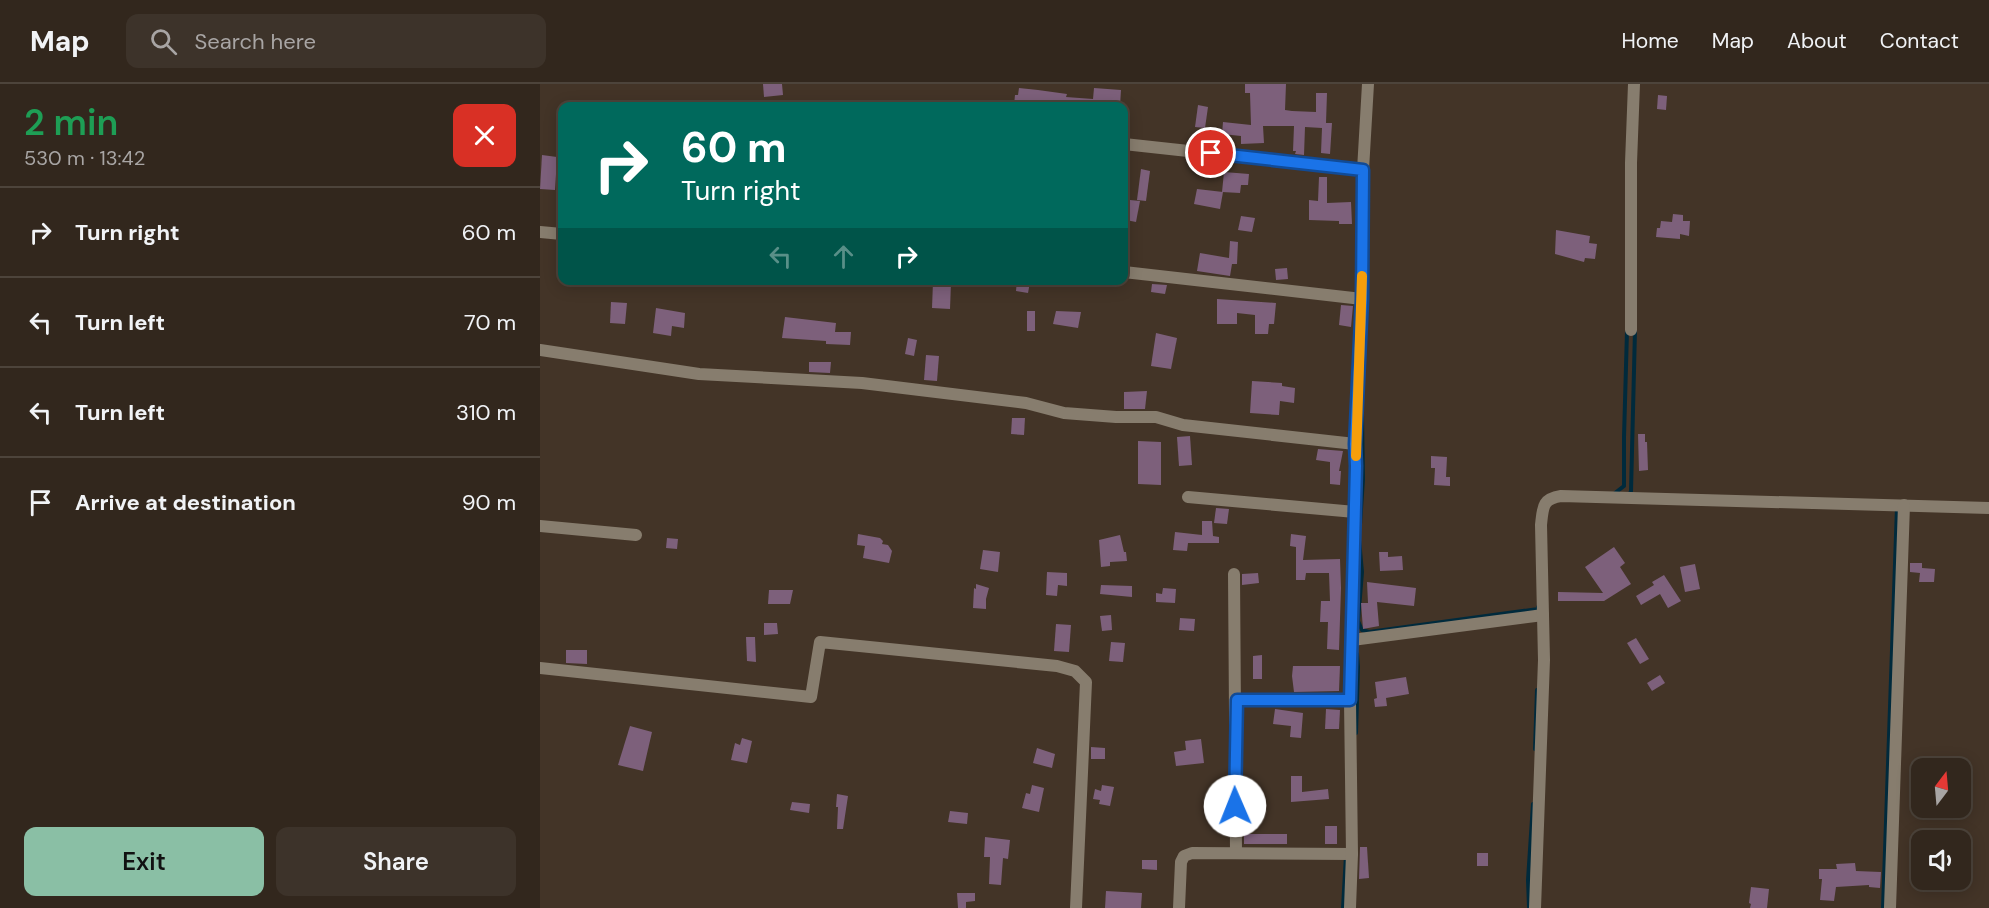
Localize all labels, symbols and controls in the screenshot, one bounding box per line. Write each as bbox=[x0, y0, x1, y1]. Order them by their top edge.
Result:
search box bbox=[126, 14, 546, 68]
text: Map bbox=[30, 23, 90, 60]
icon: search bbox=[147, 25, 180, 58]
text: Search here bbox=[195, 27, 316, 56]
text: Home bbox=[1621, 27, 1679, 55]
text: Map bbox=[1712, 27, 1754, 55]
text: About bbox=[1787, 27, 1847, 55]
text: Contact bbox=[1880, 27, 1959, 55]
text: 2 min bbox=[24, 99, 118, 146]
button: close bbox=[453, 104, 516, 167]
text: 60 m bbox=[681, 120, 787, 175]
icon: right bbox=[582, 126, 660, 204]
pin bbox=[1185, 127, 1236, 178]
icon: arrive bbox=[1194, 136, 1227, 169]
text: 530 m · 13:42 bbox=[24, 145, 145, 171]
text: Turn right bbox=[681, 173, 801, 208]
icon: right bbox=[24, 216, 57, 249]
text: Turn right bbox=[75, 218, 180, 247]
text: 60 m bbox=[462, 218, 516, 247]
icon: left bbox=[764, 240, 797, 273]
icon: ahead bbox=[827, 240, 860, 273]
icon: right bbox=[890, 240, 923, 273]
icon: left bbox=[24, 306, 57, 339]
text: Turn left bbox=[75, 308, 165, 337]
text: 70 m bbox=[464, 308, 516, 337]
icon: left bbox=[24, 396, 57, 429]
text: Turn left bbox=[75, 398, 165, 427]
text: 310 m bbox=[456, 398, 516, 427]
icon: arrive bbox=[24, 486, 57, 519]
text: Arrive at destination bbox=[75, 488, 296, 517]
text: 90 m bbox=[462, 488, 516, 517]
north arrow bbox=[1911, 758, 1971, 818]
map controls bbox=[1911, 758, 1971, 890]
position arrow bbox=[1203, 774, 1267, 838]
button: Exit bbox=[24, 827, 264, 896]
button: Share bbox=[276, 827, 516, 896]
button: sound bbox=[1911, 830, 1971, 890]

